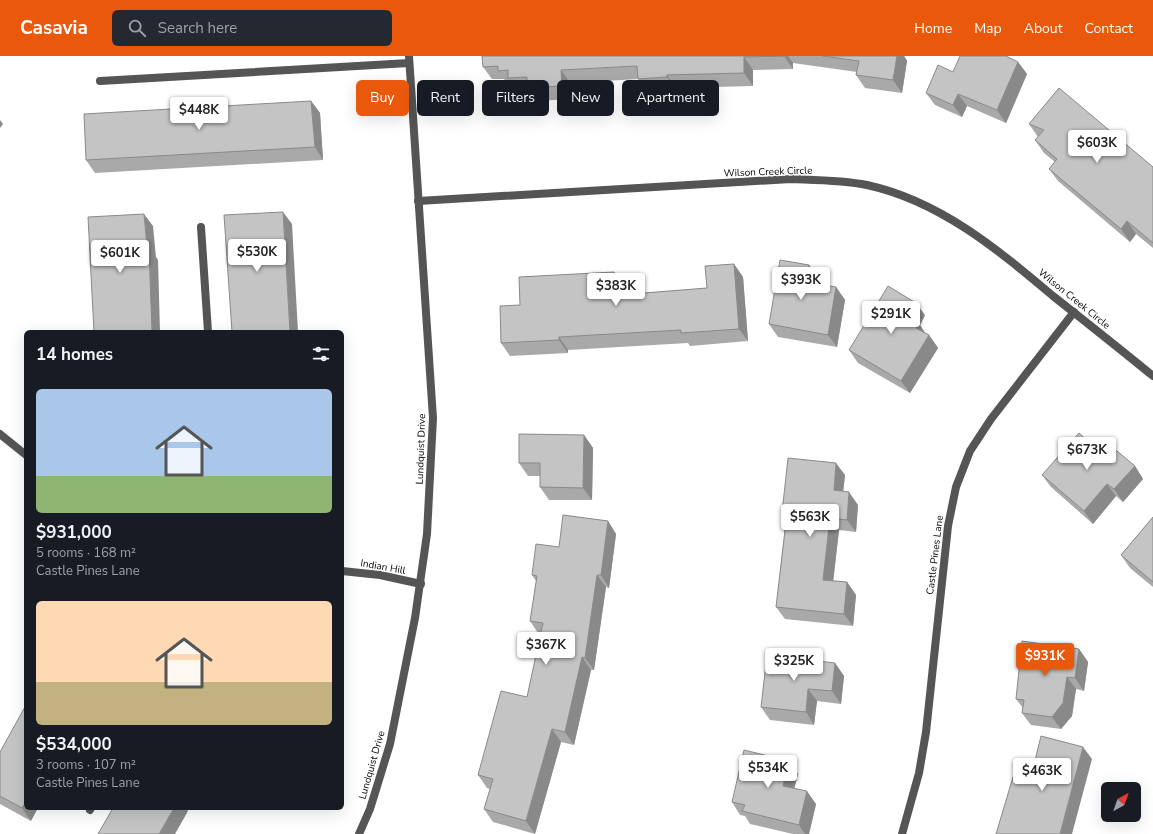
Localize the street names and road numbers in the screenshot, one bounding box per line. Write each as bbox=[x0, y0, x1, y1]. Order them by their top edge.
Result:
street label: Wilson Creek Circle bbox=[723, 163, 813, 181]
street label: Wilson Creek Circle bbox=[1035, 266, 1113, 332]
street label: Lundquist Drive bbox=[413, 413, 429, 485]
street label: Castle Pines Lane bbox=[923, 515, 947, 595]
street label: Indian Hill bbox=[359, 556, 407, 578]
street label: Lundquist Drive bbox=[356, 729, 388, 801]

